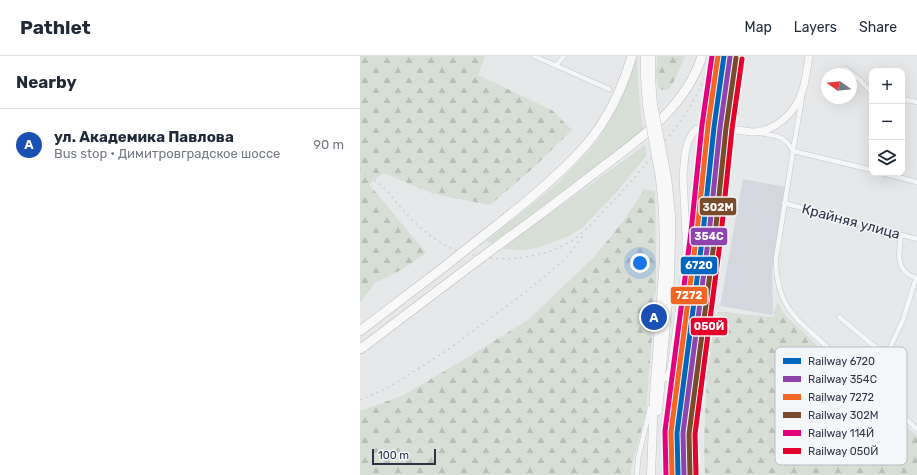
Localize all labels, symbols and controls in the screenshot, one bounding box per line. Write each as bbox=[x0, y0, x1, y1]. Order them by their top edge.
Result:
text: Pathlet bbox=[20, 16, 91, 39]
text: Map bbox=[745, 19, 772, 36]
text: Layers bbox=[794, 19, 837, 36]
text: Share bbox=[859, 19, 897, 36]
north arrow bbox=[821, 68, 857, 104]
map controls bbox=[869, 68, 905, 176]
button: + bbox=[869, 68, 905, 104]
text: Nearby bbox=[16, 72, 77, 92]
button: − bbox=[869, 104, 905, 140]
text: ул. Академика Павлова bbox=[54, 128, 234, 146]
text: A bbox=[24, 137, 34, 152]
text: 90 m bbox=[313, 137, 344, 152]
button: layers bbox=[869, 140, 905, 176]
text: Bus stop · Димитровградское шоссе bbox=[54, 146, 280, 161]
line badge: 302М bbox=[699, 197, 737, 216]
street label: Крайняя улица bbox=[800, 200, 902, 243]
text: 302М bbox=[703, 201, 734, 214]
line badge: 354С bbox=[690, 227, 728, 246]
text: 354С bbox=[694, 230, 724, 243]
your location bbox=[630, 253, 650, 273]
line badge: 6720 bbox=[680, 256, 718, 275]
text: 6720 bbox=[685, 259, 713, 272]
line badge: 7272 bbox=[670, 286, 708, 305]
text: 7272 bbox=[676, 289, 702, 302]
pin: A bbox=[641, 302, 667, 332]
line badge: 050Й bbox=[690, 317, 728, 336]
text: 050Й bbox=[694, 320, 724, 333]
legend bbox=[775, 347, 907, 465]
text: Railway 6720 bbox=[808, 355, 875, 368]
text: Railway 354С bbox=[808, 373, 877, 386]
text: Railway 7272 bbox=[808, 391, 874, 404]
text: Railway 302М bbox=[808, 409, 878, 422]
text: Railway 114Й bbox=[808, 427, 874, 440]
text: Railway 050Й bbox=[808, 445, 878, 458]
scale bar bbox=[372, 447, 436, 466]
text: 100 m bbox=[378, 449, 409, 462]

